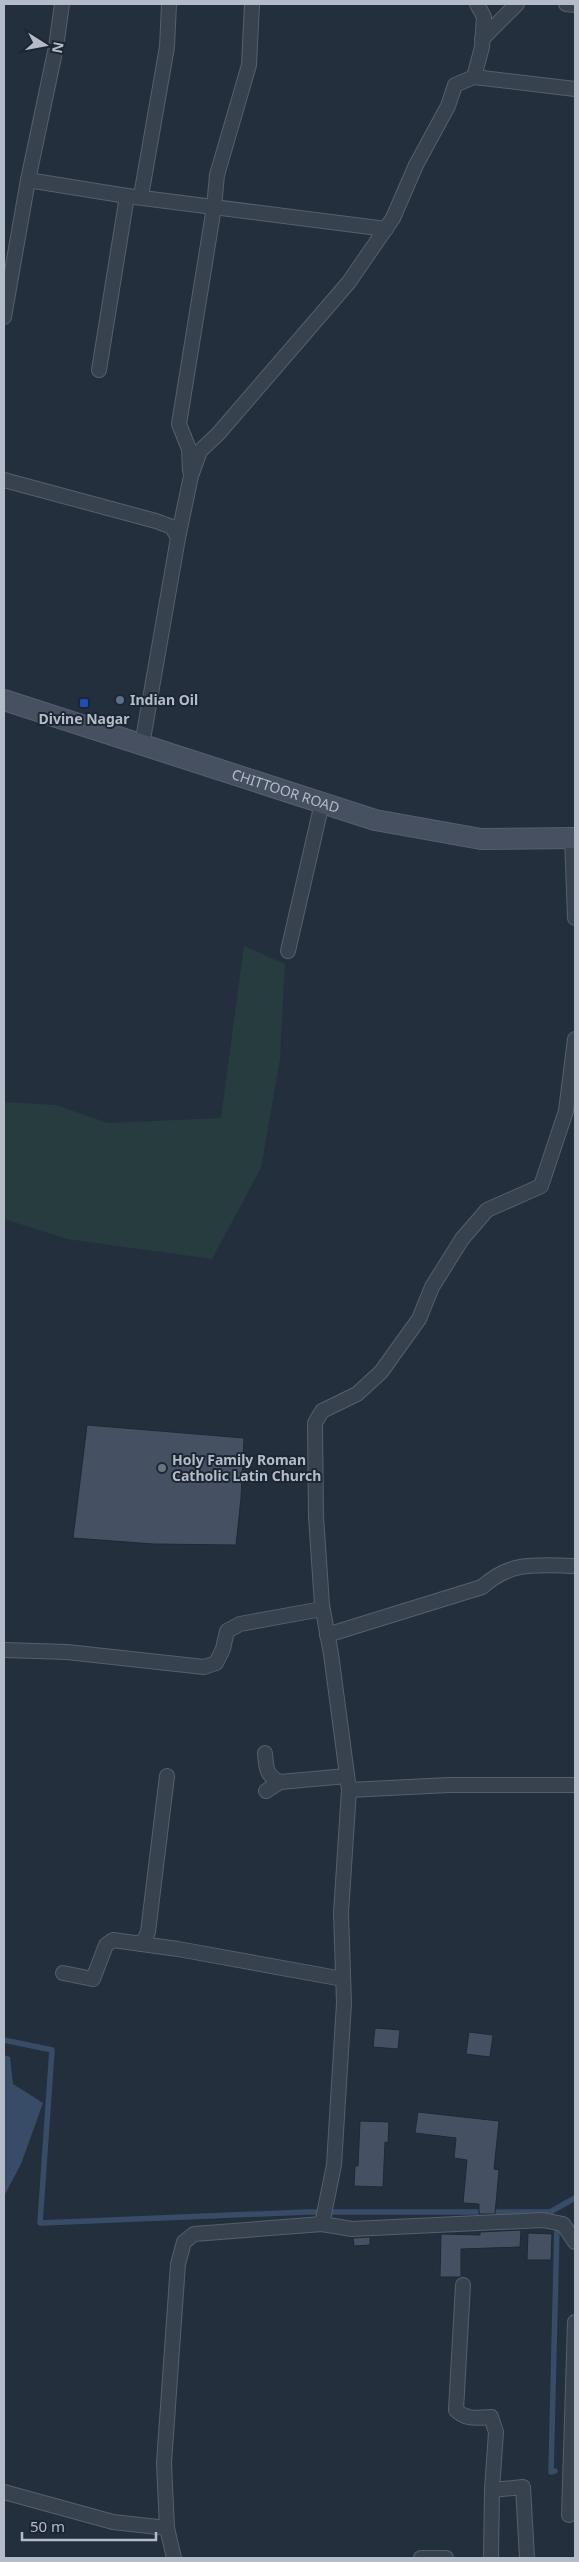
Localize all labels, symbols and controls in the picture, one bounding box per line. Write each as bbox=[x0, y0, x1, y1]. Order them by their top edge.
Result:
north arrow bbox=[20, 20, 70, 70]
text: N bbox=[48, 40, 69, 55]
place label: Indian Oil bbox=[130, 690, 198, 709]
marker: Indian Oil bbox=[114, 694, 126, 706]
marker: Divine Nagar bbox=[78, 697, 90, 709]
place label: Divine Nagar bbox=[39, 709, 130, 728]
street label: CHITTOOR ROAD bbox=[229, 764, 342, 817]
place label: Holy Family Roman Catholic Latin Church bbox=[172, 1450, 321, 1485]
marker: Holy Family Roman Catholic Latin Church bbox=[156, 1462, 168, 1474]
scale bar bbox=[22, 2510, 156, 2542]
text: 50 m bbox=[30, 2516, 65, 2536]

